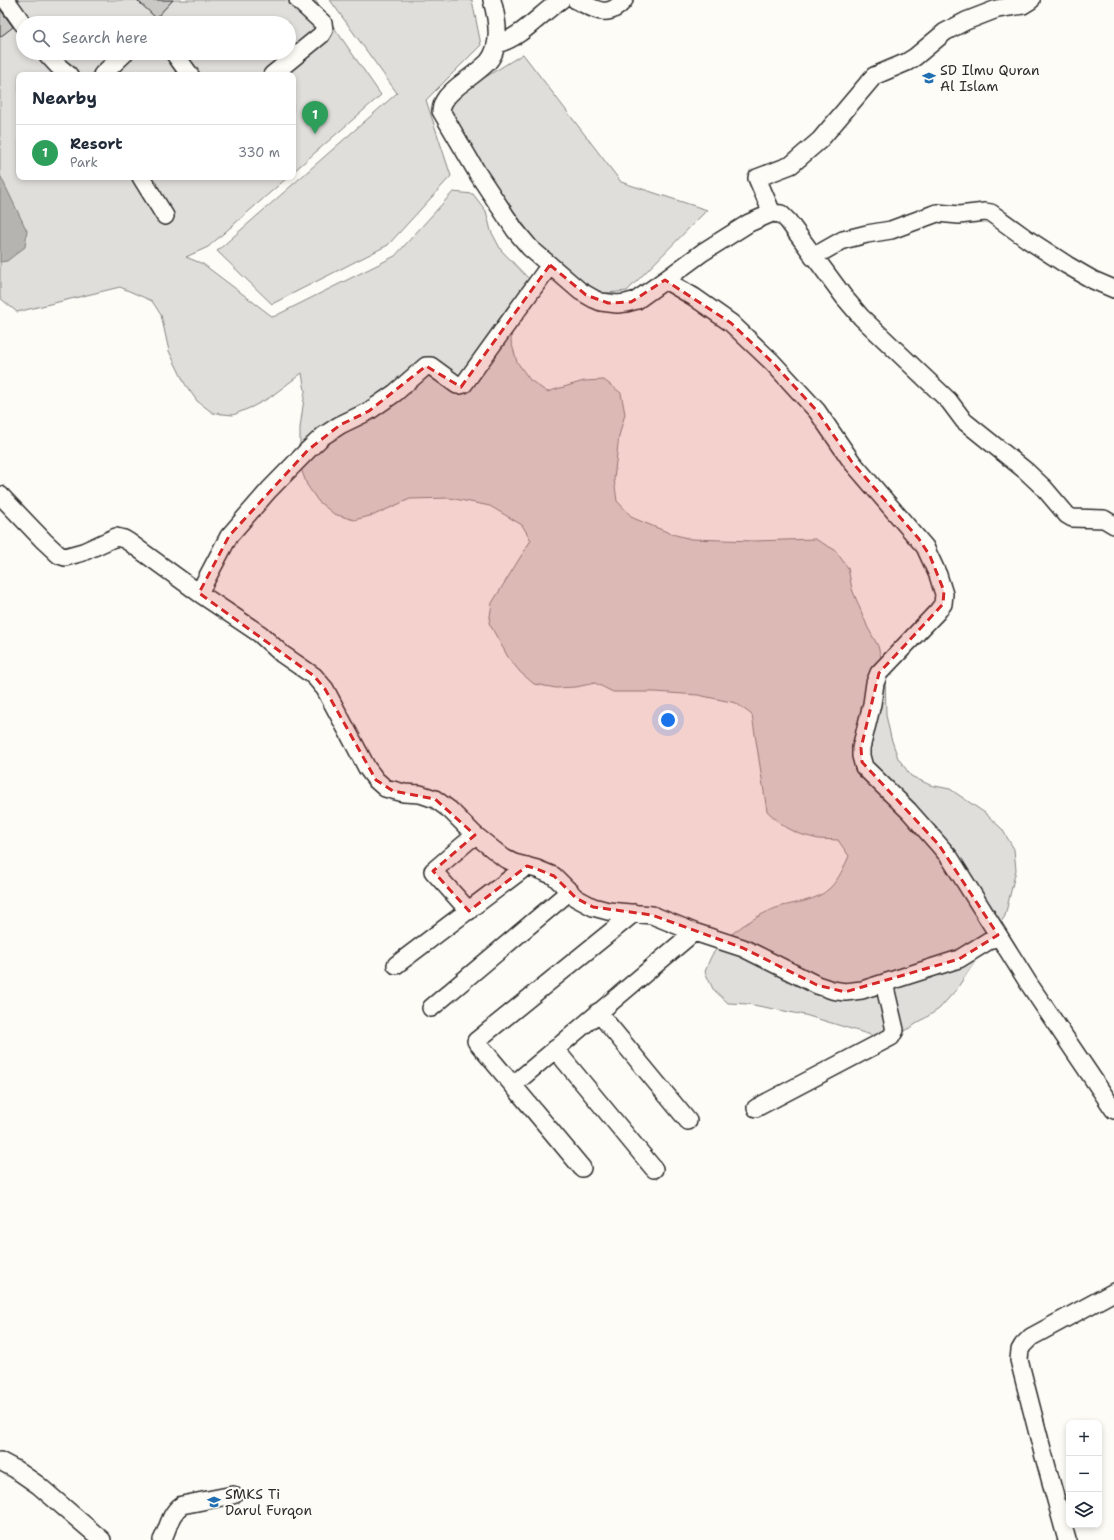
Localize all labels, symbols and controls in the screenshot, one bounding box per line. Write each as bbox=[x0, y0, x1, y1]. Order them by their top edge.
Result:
search box bbox=[16, 16, 296, 60]
icon: search bbox=[30, 27, 52, 49]
text: Search here bbox=[62, 28, 148, 48]
place label: SD Ilmu Quran Al Islam bbox=[940, 61, 1040, 95]
school or university icon: SD Ilmu Quran Al Islam bbox=[921, 70, 937, 86]
text: Nearby bbox=[32, 87, 97, 109]
pin: 1 bbox=[302, 101, 328, 134]
text: Resort bbox=[70, 134, 123, 154]
text: 1 bbox=[42, 144, 48, 161]
text: 330 m bbox=[238, 144, 280, 161]
text: Park bbox=[70, 154, 98, 171]
your location bbox=[658, 710, 678, 730]
map controls bbox=[1066, 1420, 1102, 1528]
button: + bbox=[1066, 1420, 1102, 1456]
button: − bbox=[1066, 1456, 1102, 1492]
place label: SMKS Ti Darul Furqon bbox=[225, 1485, 313, 1519]
button: layers bbox=[1066, 1492, 1102, 1528]
school or university icon: SMKS Ti Darul Furqon bbox=[206, 1494, 222, 1510]

